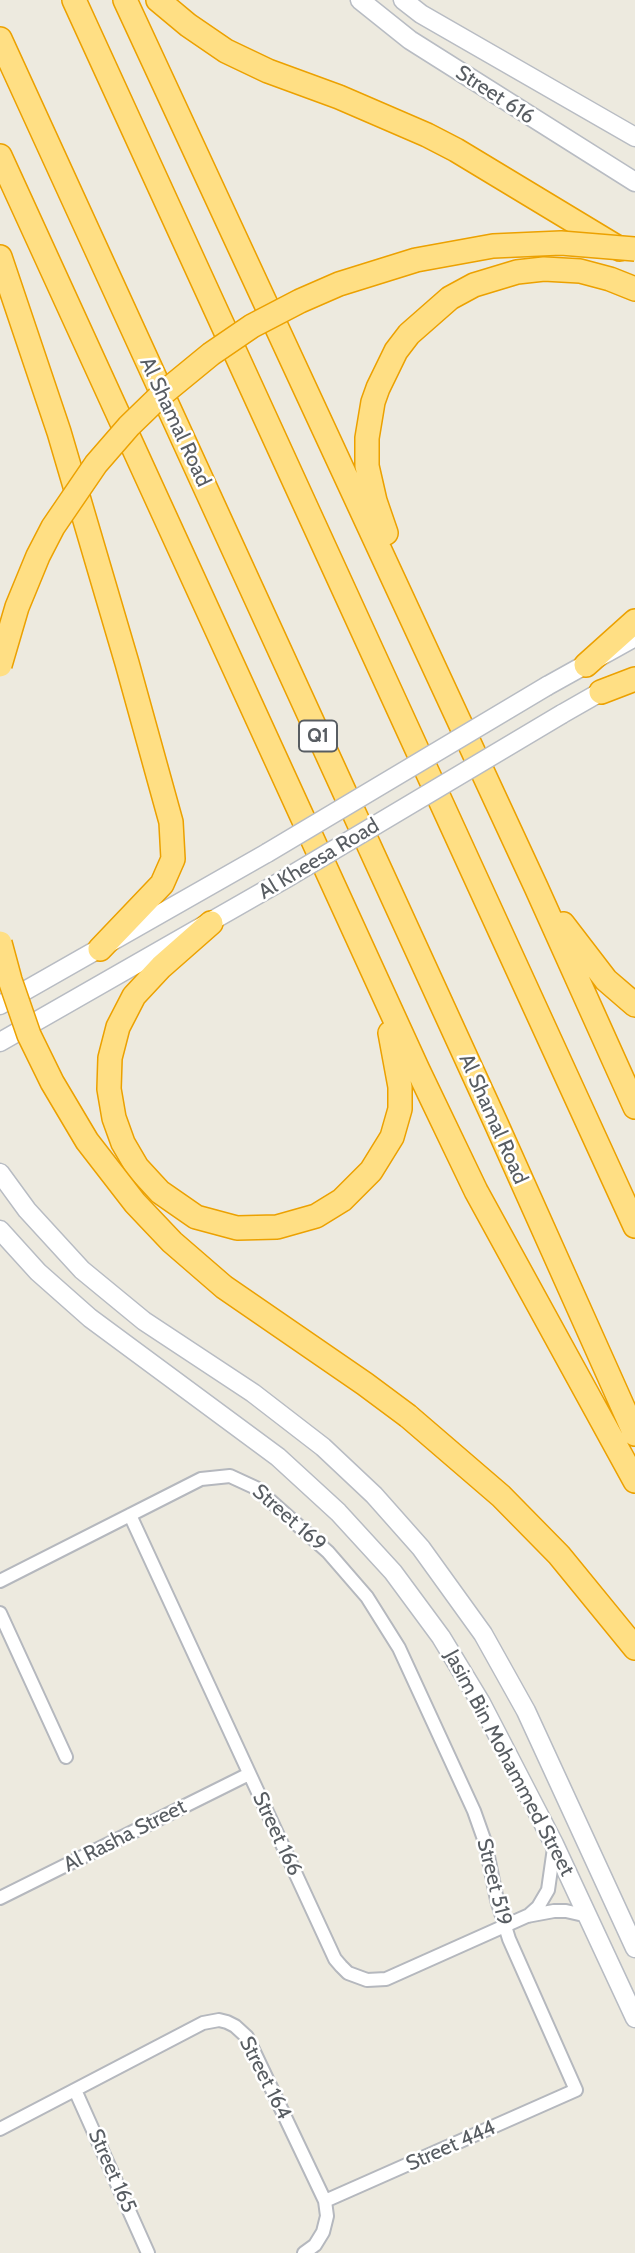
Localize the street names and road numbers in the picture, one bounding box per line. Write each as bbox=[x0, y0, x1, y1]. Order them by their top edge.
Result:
street label: Street 616 bbox=[451, 60, 539, 130]
street label: Al Shamal Road bbox=[134, 353, 216, 491]
road number: Q1 bbox=[299, 720, 337, 751]
street label: Al Kheesa Road bbox=[254, 813, 384, 905]
street label: Al Shamal Road bbox=[453, 1050, 533, 1188]
street label: Street 169 bbox=[247, 1479, 331, 1557]
street label: Jasim Bin Mohammed Street bbox=[439, 1646, 579, 1880]
street label: Street 166 bbox=[247, 1788, 307, 1880]
street label: Al Rasha Street bbox=[60, 1794, 190, 1878]
street label: Street 519 bbox=[471, 1836, 517, 1928]
street label: Street 164 bbox=[233, 2032, 297, 2124]
street label: Street 444 bbox=[402, 2115, 500, 2177]
street label: Street 165 bbox=[82, 2125, 142, 2217]

